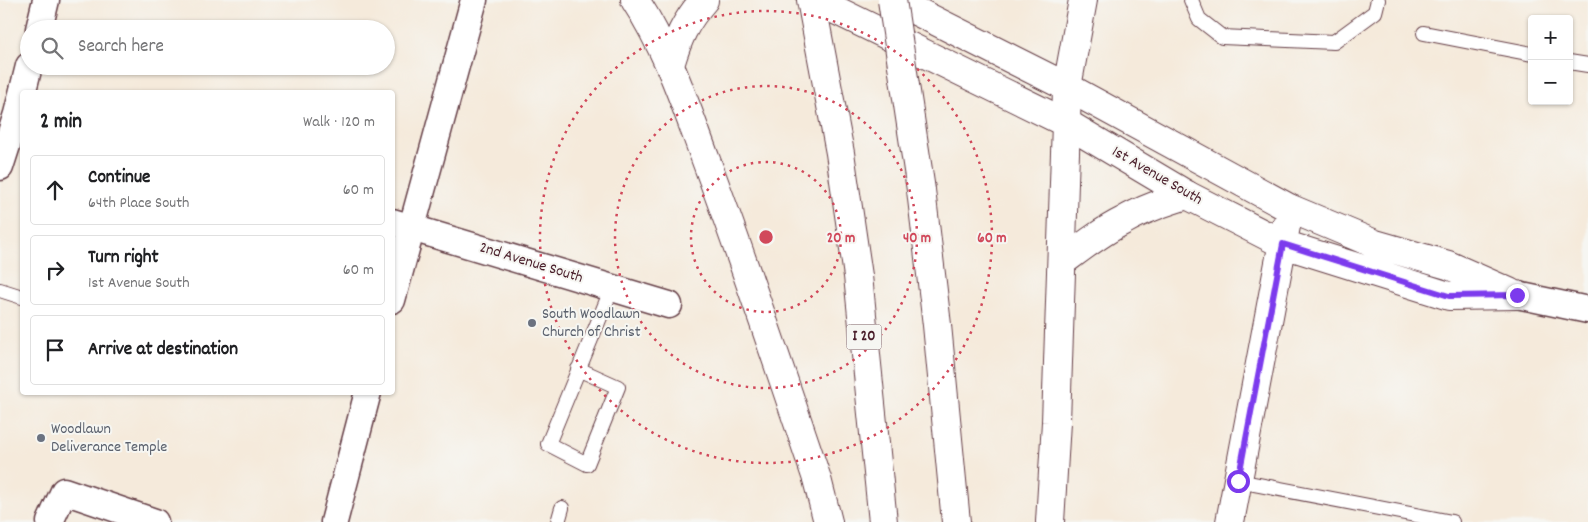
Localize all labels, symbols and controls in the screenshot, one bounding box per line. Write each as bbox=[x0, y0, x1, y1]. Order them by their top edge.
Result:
map controls bbox=[1528, 15, 1573, 105]
button: + bbox=[1528, 15, 1573, 60]
search box bbox=[20, 20, 395, 75]
icon: search bbox=[38, 34, 66, 62]
text: Search here bbox=[78, 34, 164, 61]
button: − bbox=[1528, 60, 1573, 105]
text: 2 min bbox=[40, 108, 82, 138]
text: Walk · 120 m bbox=[303, 111, 375, 134]
street label: 1st Avenue South bbox=[1107, 141, 1207, 211]
text: Continue bbox=[88, 165, 150, 192]
icon: ahead bbox=[41, 176, 69, 204]
text: 60 m bbox=[343, 179, 374, 202]
text: 64th Place South bbox=[88, 192, 189, 215]
centre of rings bbox=[757, 228, 775, 246]
text: 20 m bbox=[827, 228, 855, 250]
text: 40 m bbox=[903, 228, 931, 250]
text: 60 m bbox=[977, 228, 1007, 250]
street label: 2nd Avenue South bbox=[476, 236, 586, 290]
text: Turn right bbox=[88, 245, 159, 272]
icon: right bbox=[41, 256, 69, 284]
text: 60 m bbox=[343, 259, 374, 282]
text: 1st Avenue South bbox=[88, 272, 190, 295]
route end bbox=[1506, 284, 1529, 307]
place label: South Woodlawn Church of Christ bbox=[542, 303, 641, 344]
marker: South Woodlawn Church of Christ bbox=[526, 317, 538, 329]
road number: I 20 bbox=[846, 324, 882, 350]
icon: arrive bbox=[41, 336, 69, 364]
text: Arrive at destination bbox=[88, 337, 238, 364]
place label: Woodlawn Deliverance Temple bbox=[51, 418, 167, 459]
marker: Woodlawn Deliverance Temple bbox=[35, 432, 47, 444]
route start bbox=[1227, 470, 1250, 493]

